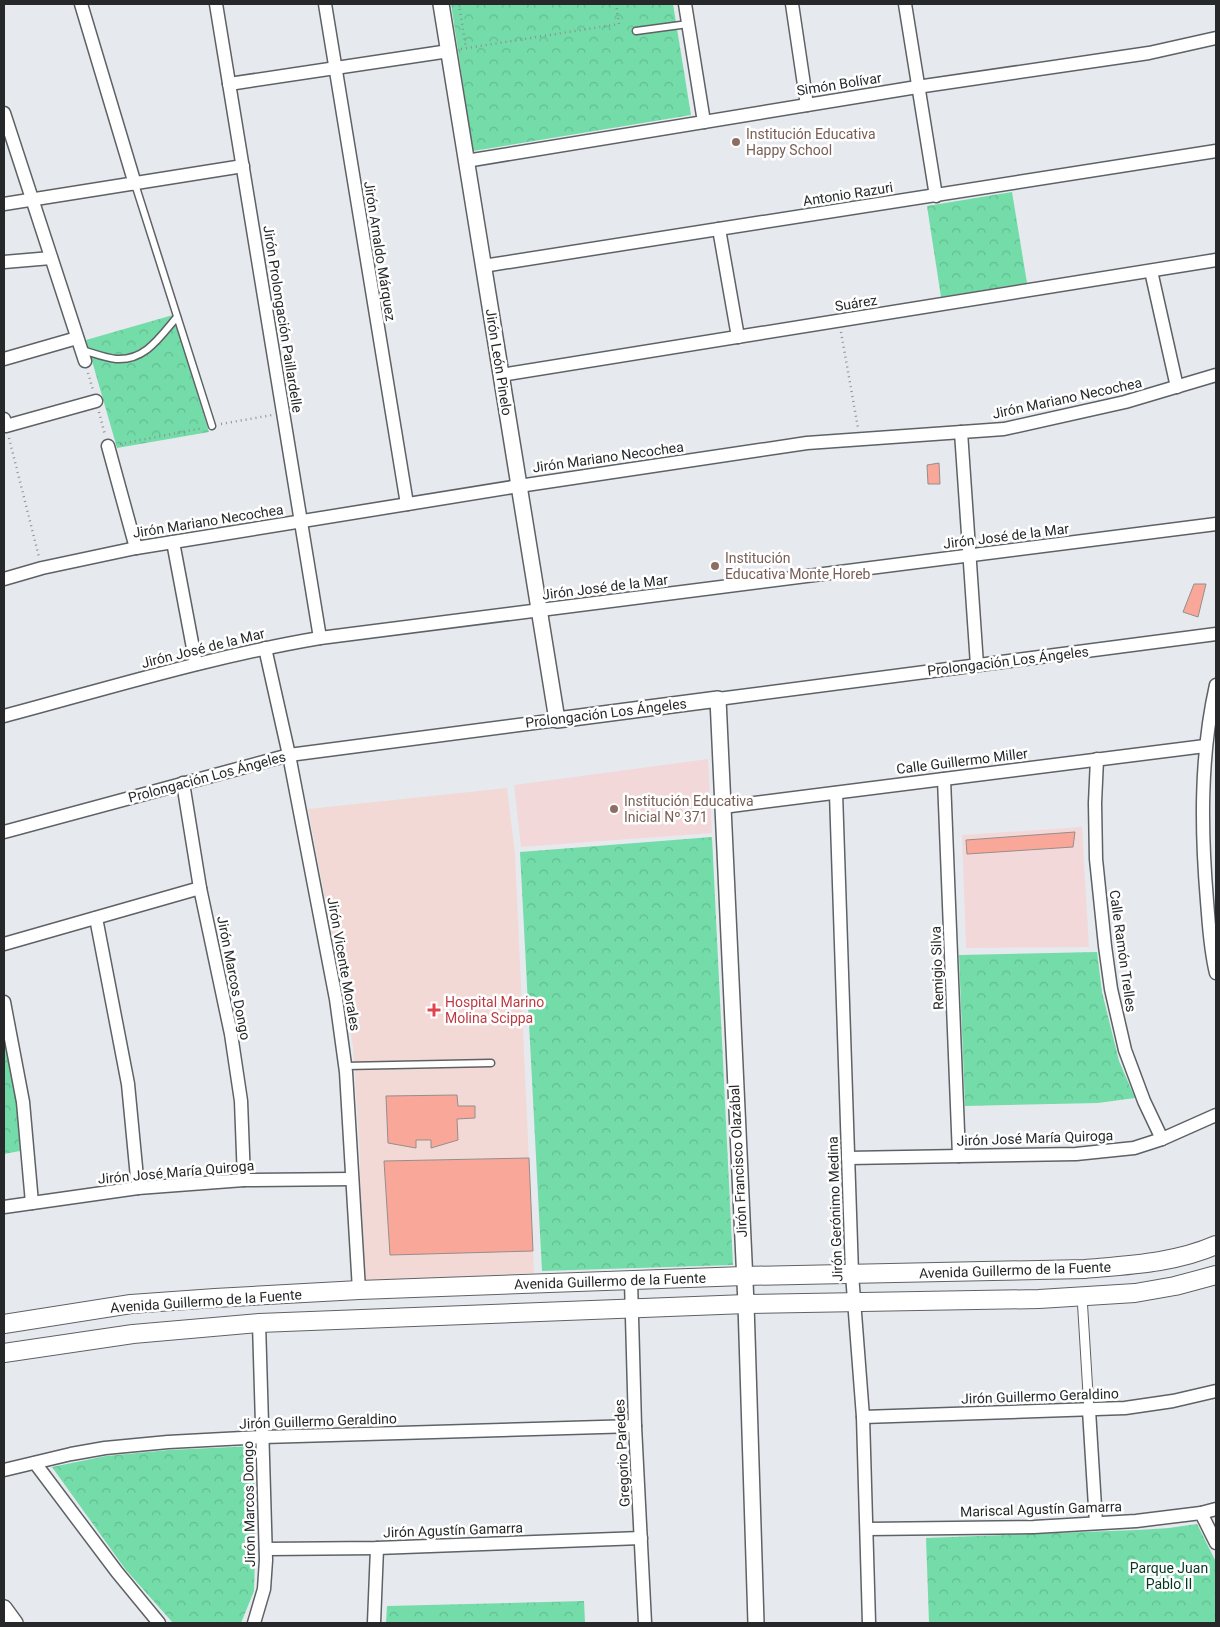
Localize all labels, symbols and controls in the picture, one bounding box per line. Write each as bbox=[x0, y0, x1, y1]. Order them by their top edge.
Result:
street label: Simón Bolívar bbox=[795, 69, 883, 99]
place label: Institución Educativa Happy School bbox=[746, 126, 876, 158]
marker: Institución Educativa Happy School bbox=[730, 136, 742, 148]
street label: Antonio Razuri bbox=[802, 179, 894, 209]
street label: Jirón Arnaldo Márquez bbox=[361, 180, 399, 322]
street label: Jirón Prolongación Paillardelle bbox=[260, 224, 306, 414]
street label: Suárez bbox=[834, 292, 878, 314]
street label: Jirón León Pinelo bbox=[483, 307, 515, 417]
street label: Jirón Mariano Necochea bbox=[991, 374, 1143, 422]
street label: Jirón Mariano Necochea bbox=[531, 438, 685, 476]
street label: Jirón Mariano Necochea bbox=[131, 501, 285, 541]
street label: Jirón José de la Mar bbox=[942, 520, 1070, 552]
place label: Institución Educativa Monte Horeb bbox=[725, 550, 871, 582]
marker: Institución Educativa Monte Horeb bbox=[709, 560, 721, 572]
street label: Jirón José de la Mar bbox=[541, 571, 669, 603]
street label: Jirón José de la Mar bbox=[140, 625, 267, 671]
street label: Prolongación Los Ángeles bbox=[926, 642, 1090, 679]
street label: Prolongación Los Ángeles bbox=[524, 694, 688, 731]
street label: Calle Guillermo Miller bbox=[895, 745, 1029, 777]
street label: Prolongación Los Ángeles bbox=[126, 747, 287, 806]
place label: Institución Educativa Inicial Nº 371 bbox=[624, 793, 754, 825]
marker: Institución Educativa Inicial Nº 371 bbox=[608, 803, 620, 815]
street label: Calle Ramón Trelles bbox=[1107, 889, 1139, 1013]
street label: Jirón Vicente Morales bbox=[324, 896, 364, 1032]
street label: Jirón Marcos Dongo bbox=[214, 915, 254, 1041]
street label: Remigio Silva bbox=[928, 926, 946, 1010]
place label: Hospital Marino Molina Scippa bbox=[445, 994, 544, 1026]
marker: Hospital Marino Molina Scippa bbox=[427, 1003, 441, 1017]
street label: Jirón Francisco Olazábal bbox=[726, 1084, 750, 1238]
street label: Jirón José María Quiroga bbox=[956, 1127, 1114, 1149]
street label: Jirón Gerónimo Medina bbox=[824, 1136, 846, 1282]
street label: Jirón José María Quiroga bbox=[97, 1157, 255, 1187]
street label: Avenida Guillermo de la Fuente bbox=[919, 1259, 1111, 1281]
street label: Avenida Guillermo de la Fuente bbox=[514, 1270, 706, 1292]
street label: Avenida Guillermo de la Fuente bbox=[110, 1286, 302, 1316]
street label: Jirón Guillermo Geraldino bbox=[961, 1385, 1119, 1407]
street label: Gregorio Paredes bbox=[611, 1399, 633, 1507]
street label: Jirón Guillermo Geraldino bbox=[239, 1410, 397, 1432]
street label: Jirón Marcos Dongo bbox=[240, 1441, 258, 1567]
street label: Mariscal Agustín Gamarra bbox=[960, 1498, 1122, 1520]
street label: Jirón Agustín Gamarra bbox=[383, 1520, 523, 1540]
park label: Parque Juan Pablo II bbox=[1130, 1560, 1208, 1592]

